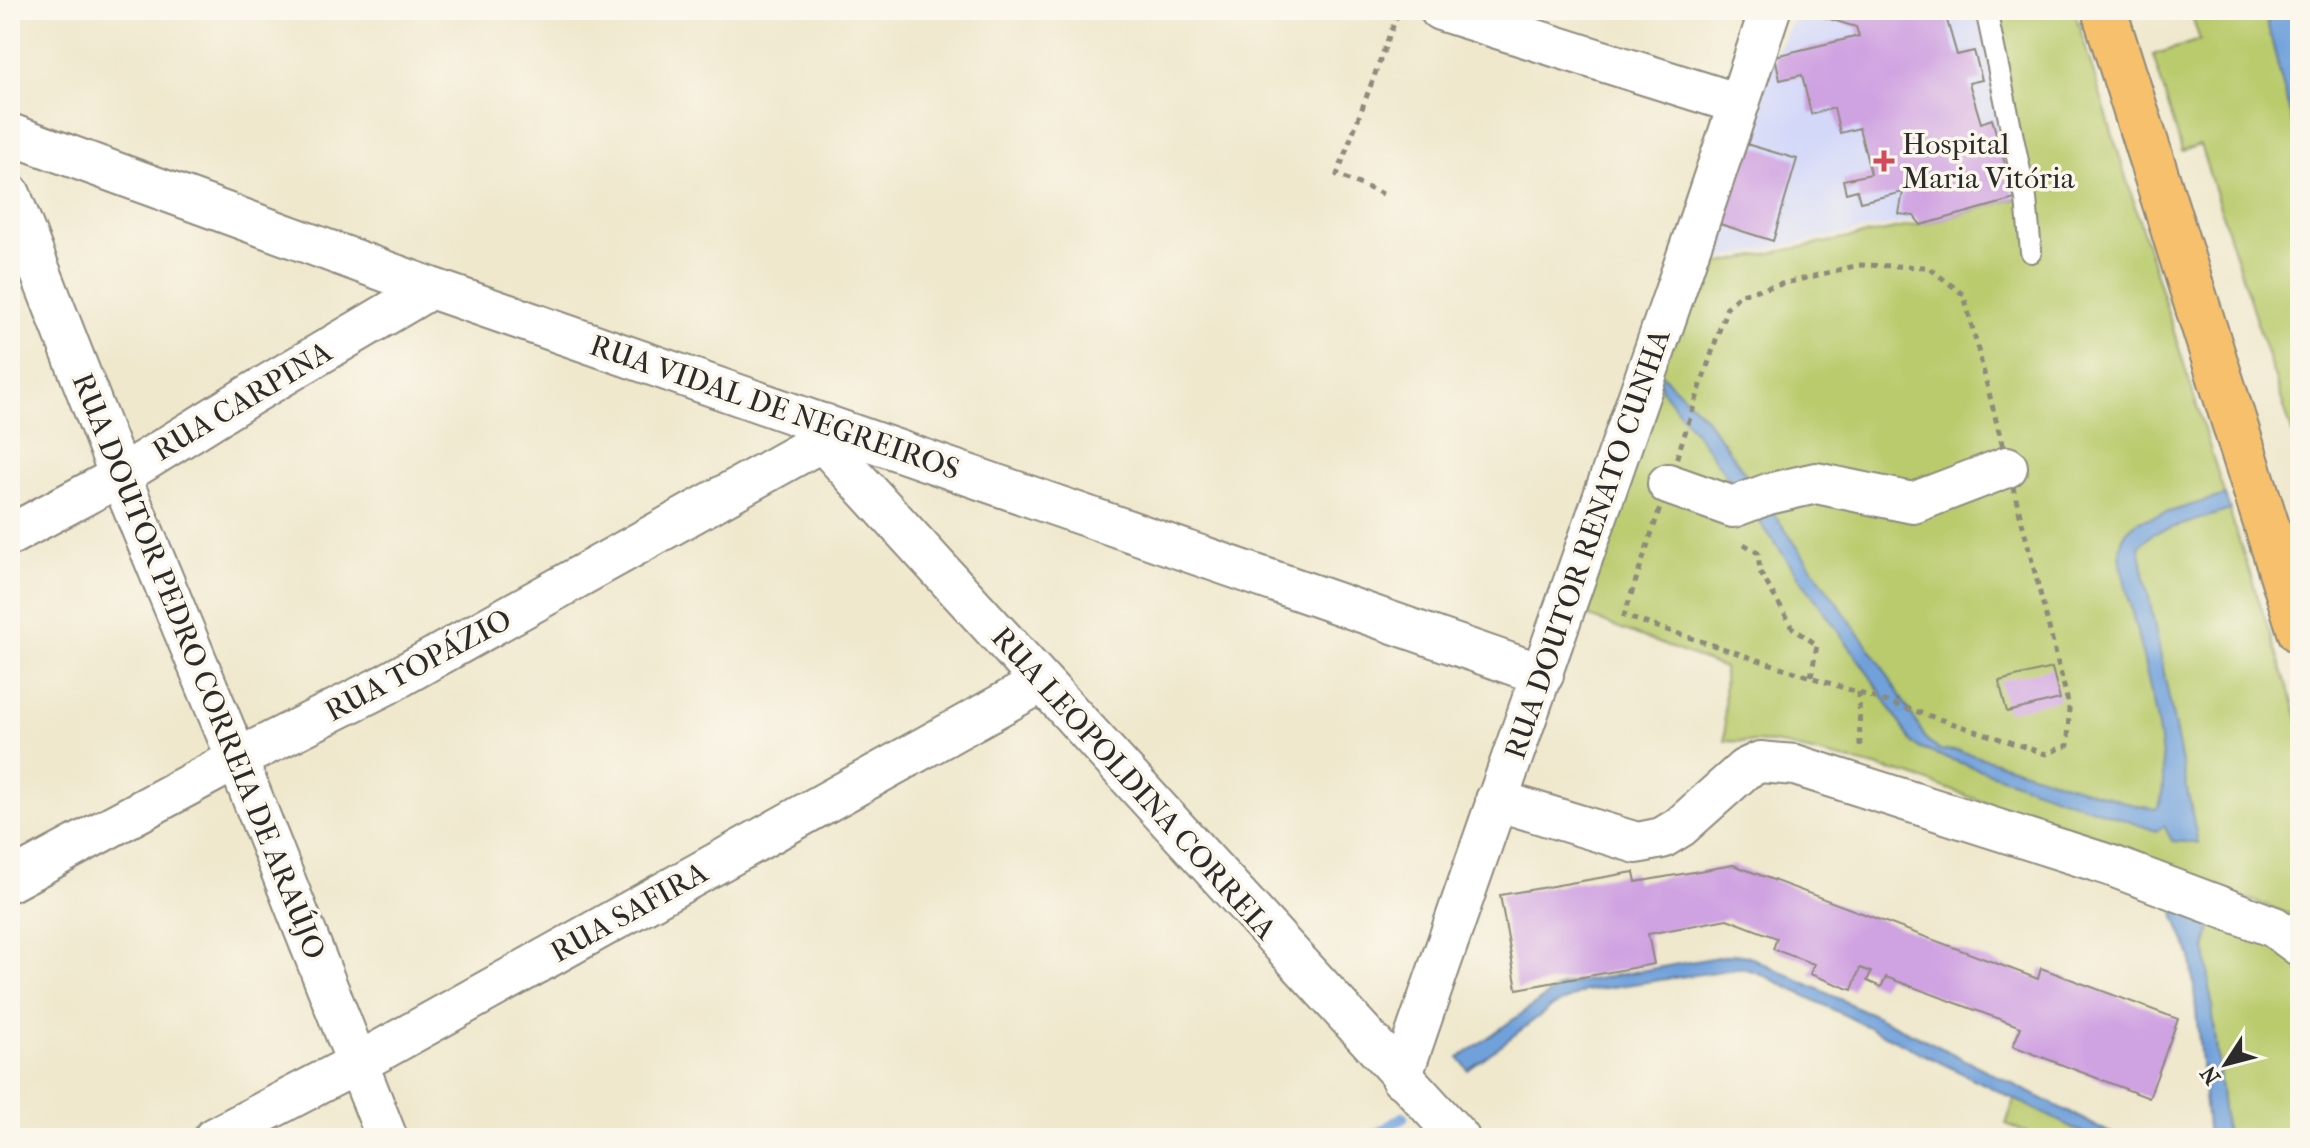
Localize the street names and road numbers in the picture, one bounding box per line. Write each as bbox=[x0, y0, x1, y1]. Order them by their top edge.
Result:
street label: RUA DOUTOR RENATO CUNHA bbox=[1497, 324, 1678, 764]
street label: RUA VIDAL DE NEGREIROS bbox=[585, 328, 964, 487]
street label: RUA CARPINA bbox=[146, 334, 339, 469]
street label: RUA DOUTOR PEDRO CORREIA DE ARAÚJO bbox=[65, 368, 333, 964]
street label: RUA TOPÁZIO bbox=[319, 602, 517, 729]
street label: RUA LEOPOLDINA CORREIA bbox=[984, 620, 1284, 947]
street label: RUA SAFIRA bbox=[545, 855, 714, 970]

